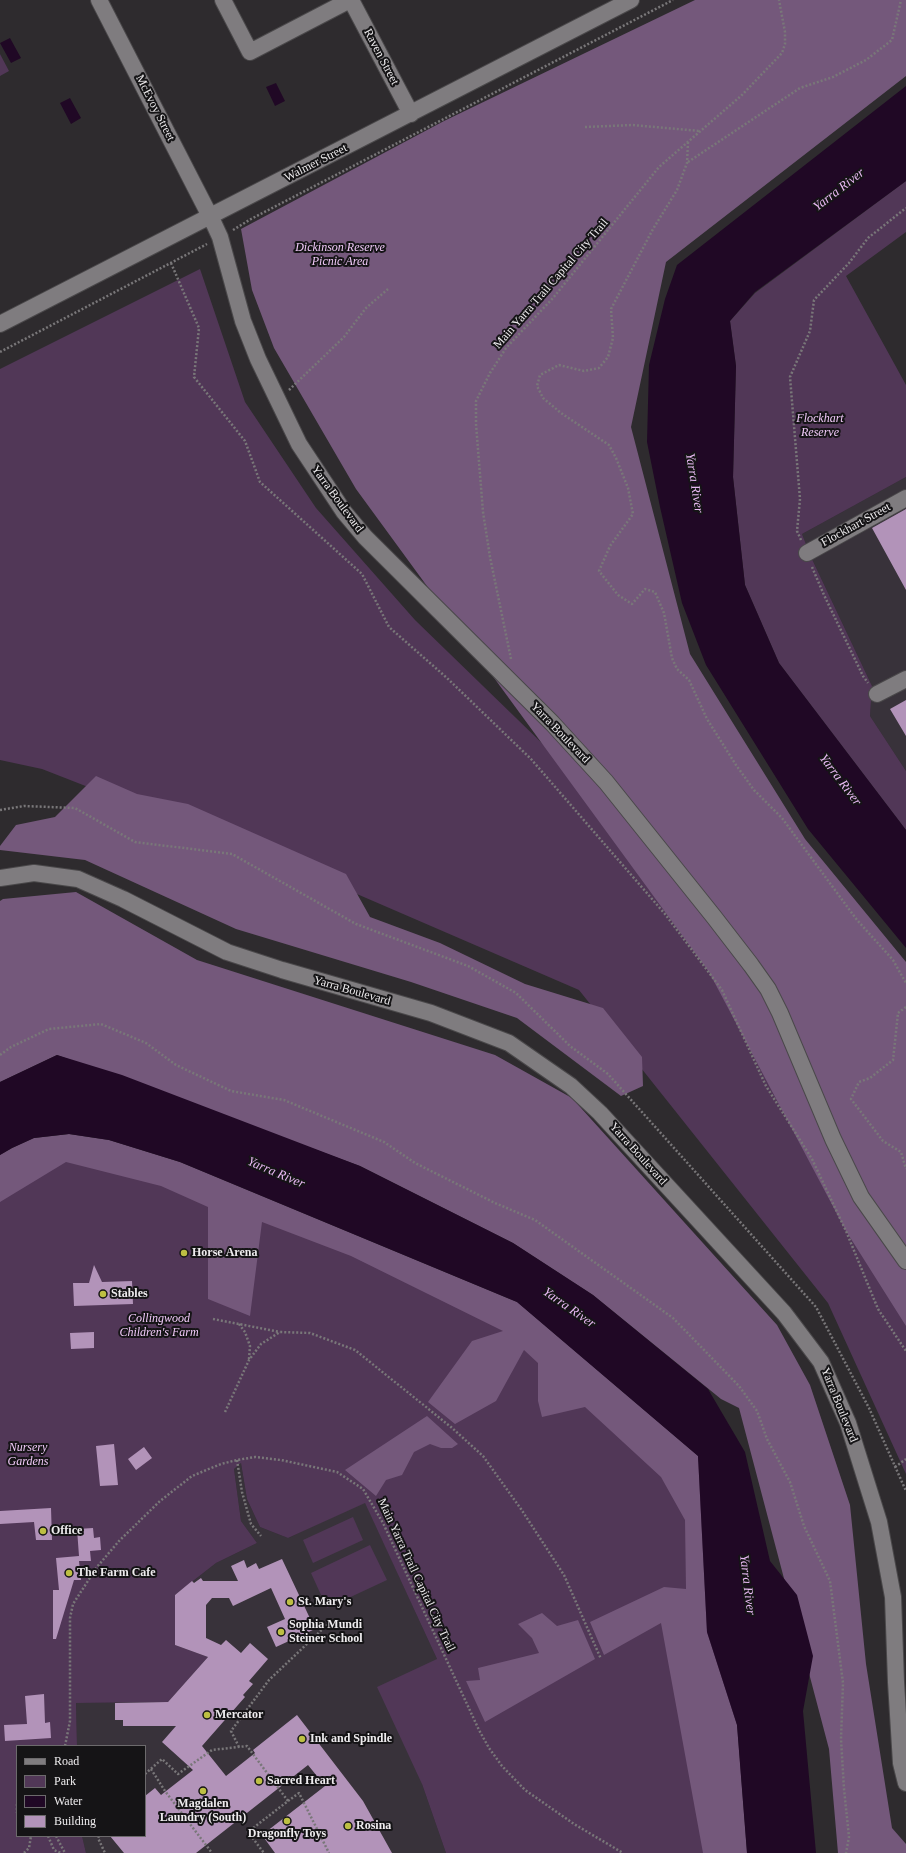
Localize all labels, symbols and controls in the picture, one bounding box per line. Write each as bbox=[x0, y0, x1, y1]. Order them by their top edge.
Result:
street label: Raven Street bbox=[360, 26, 402, 88]
street label: McEvoy Street bbox=[132, 73, 178, 143]
street label: Walmer Street bbox=[282, 141, 350, 185]
water label: Yarra River bbox=[810, 165, 868, 215]
street label: Main Yarra Trail Capital City Trail bbox=[491, 216, 611, 352]
park label: Dickinson Reserve Picnic Area bbox=[295, 241, 385, 269]
park label: Flockhart Reserve bbox=[796, 412, 844, 440]
water label: Yarra River bbox=[682, 452, 706, 514]
street label: Yarra Boulevard bbox=[308, 463, 366, 535]
street label: Flockhart Street bbox=[819, 500, 893, 550]
street label: Yarra Boulevard bbox=[527, 700, 593, 766]
water label: Yarra River bbox=[816, 751, 864, 809]
street label: Yarra Boulevard bbox=[312, 973, 392, 1009]
street label: Yarra Boulevard bbox=[606, 1120, 670, 1188]
water label: Yarra River bbox=[245, 1154, 307, 1192]
place label: Horse Arena bbox=[192, 1246, 257, 1260]
marker: Horse Arena bbox=[179, 1248, 189, 1258]
water label: Yarra River bbox=[540, 1284, 598, 1332]
place label: Stables bbox=[111, 1287, 148, 1301]
marker: Stables bbox=[98, 1289, 108, 1299]
park label: Collingwood Children's Farm bbox=[119, 1312, 199, 1340]
street label: Yarra Boulevard bbox=[818, 1366, 860, 1444]
park label: Nursery Gardens bbox=[8, 1441, 48, 1469]
street label: Main Yarra Trail Capital City Trail bbox=[374, 1496, 458, 1654]
place label: Office bbox=[51, 1524, 82, 1538]
marker: Office bbox=[38, 1526, 48, 1536]
water label: Yarra River bbox=[736, 1554, 758, 1616]
place label: The Farm Cafe bbox=[77, 1566, 156, 1580]
marker: The Farm Cafe bbox=[64, 1568, 74, 1578]
place label: St. Mary's bbox=[298, 1595, 351, 1609]
marker: St. Mary's bbox=[285, 1597, 295, 1607]
place label: Sophia Mundi Steiner School bbox=[289, 1618, 363, 1646]
marker: Sophia Mundi Steiner School bbox=[276, 1627, 286, 1637]
place label: Mercator bbox=[215, 1708, 263, 1722]
marker: Mercator bbox=[202, 1710, 212, 1720]
place label: Ink and Spindle bbox=[310, 1732, 392, 1746]
marker: Ink and Spindle bbox=[297, 1734, 307, 1744]
legend bbox=[16, 1745, 146, 1837]
text: Road bbox=[54, 1754, 79, 1768]
text: Park bbox=[54, 1774, 76, 1788]
place label: Sacred Heart bbox=[267, 1774, 335, 1788]
marker: Sacred Heart bbox=[254, 1776, 264, 1786]
marker: Magdalen Laundry (South) bbox=[198, 1786, 208, 1796]
text: Water bbox=[54, 1794, 82, 1808]
place label: Magdalen Laundry (South) bbox=[160, 1797, 246, 1825]
text: Building bbox=[54, 1814, 96, 1828]
marker: Dragonfly Toys bbox=[282, 1816, 292, 1826]
place label: Rosina bbox=[356, 1819, 391, 1833]
marker: Rosina bbox=[343, 1821, 353, 1831]
place label: Dragonfly Toys bbox=[248, 1827, 326, 1841]

